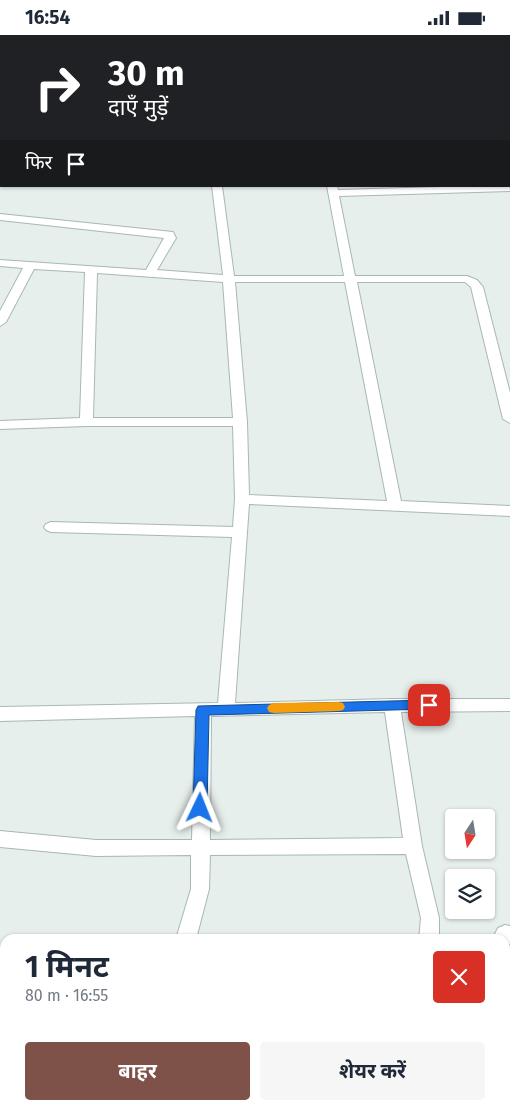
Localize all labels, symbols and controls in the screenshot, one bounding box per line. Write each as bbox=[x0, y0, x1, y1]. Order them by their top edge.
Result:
text: 16:54 bbox=[25, 6, 70, 29]
text: 30 m bbox=[108, 52, 185, 94]
icon: right bbox=[25, 55, 90, 120]
text: दाएँ मुड़ें bbox=[108, 94, 168, 121]
icon: arrive bbox=[62, 150, 90, 178]
text: फिर bbox=[25, 151, 52, 174]
pin bbox=[408, 684, 450, 726]
icon: arrive bbox=[415, 691, 443, 719]
position arrow bbox=[173, 781, 225, 833]
north arrow bbox=[445, 809, 495, 859]
map controls bbox=[445, 809, 495, 919]
button: layers bbox=[445, 869, 495, 919]
text: 1 मिनट bbox=[25, 949, 109, 985]
button: close bbox=[433, 951, 485, 1003]
text: 80 m · 16:55 bbox=[25, 986, 108, 1005]
button: बाहर bbox=[25, 1042, 250, 1100]
button: शेयर करें bbox=[260, 1042, 485, 1100]

